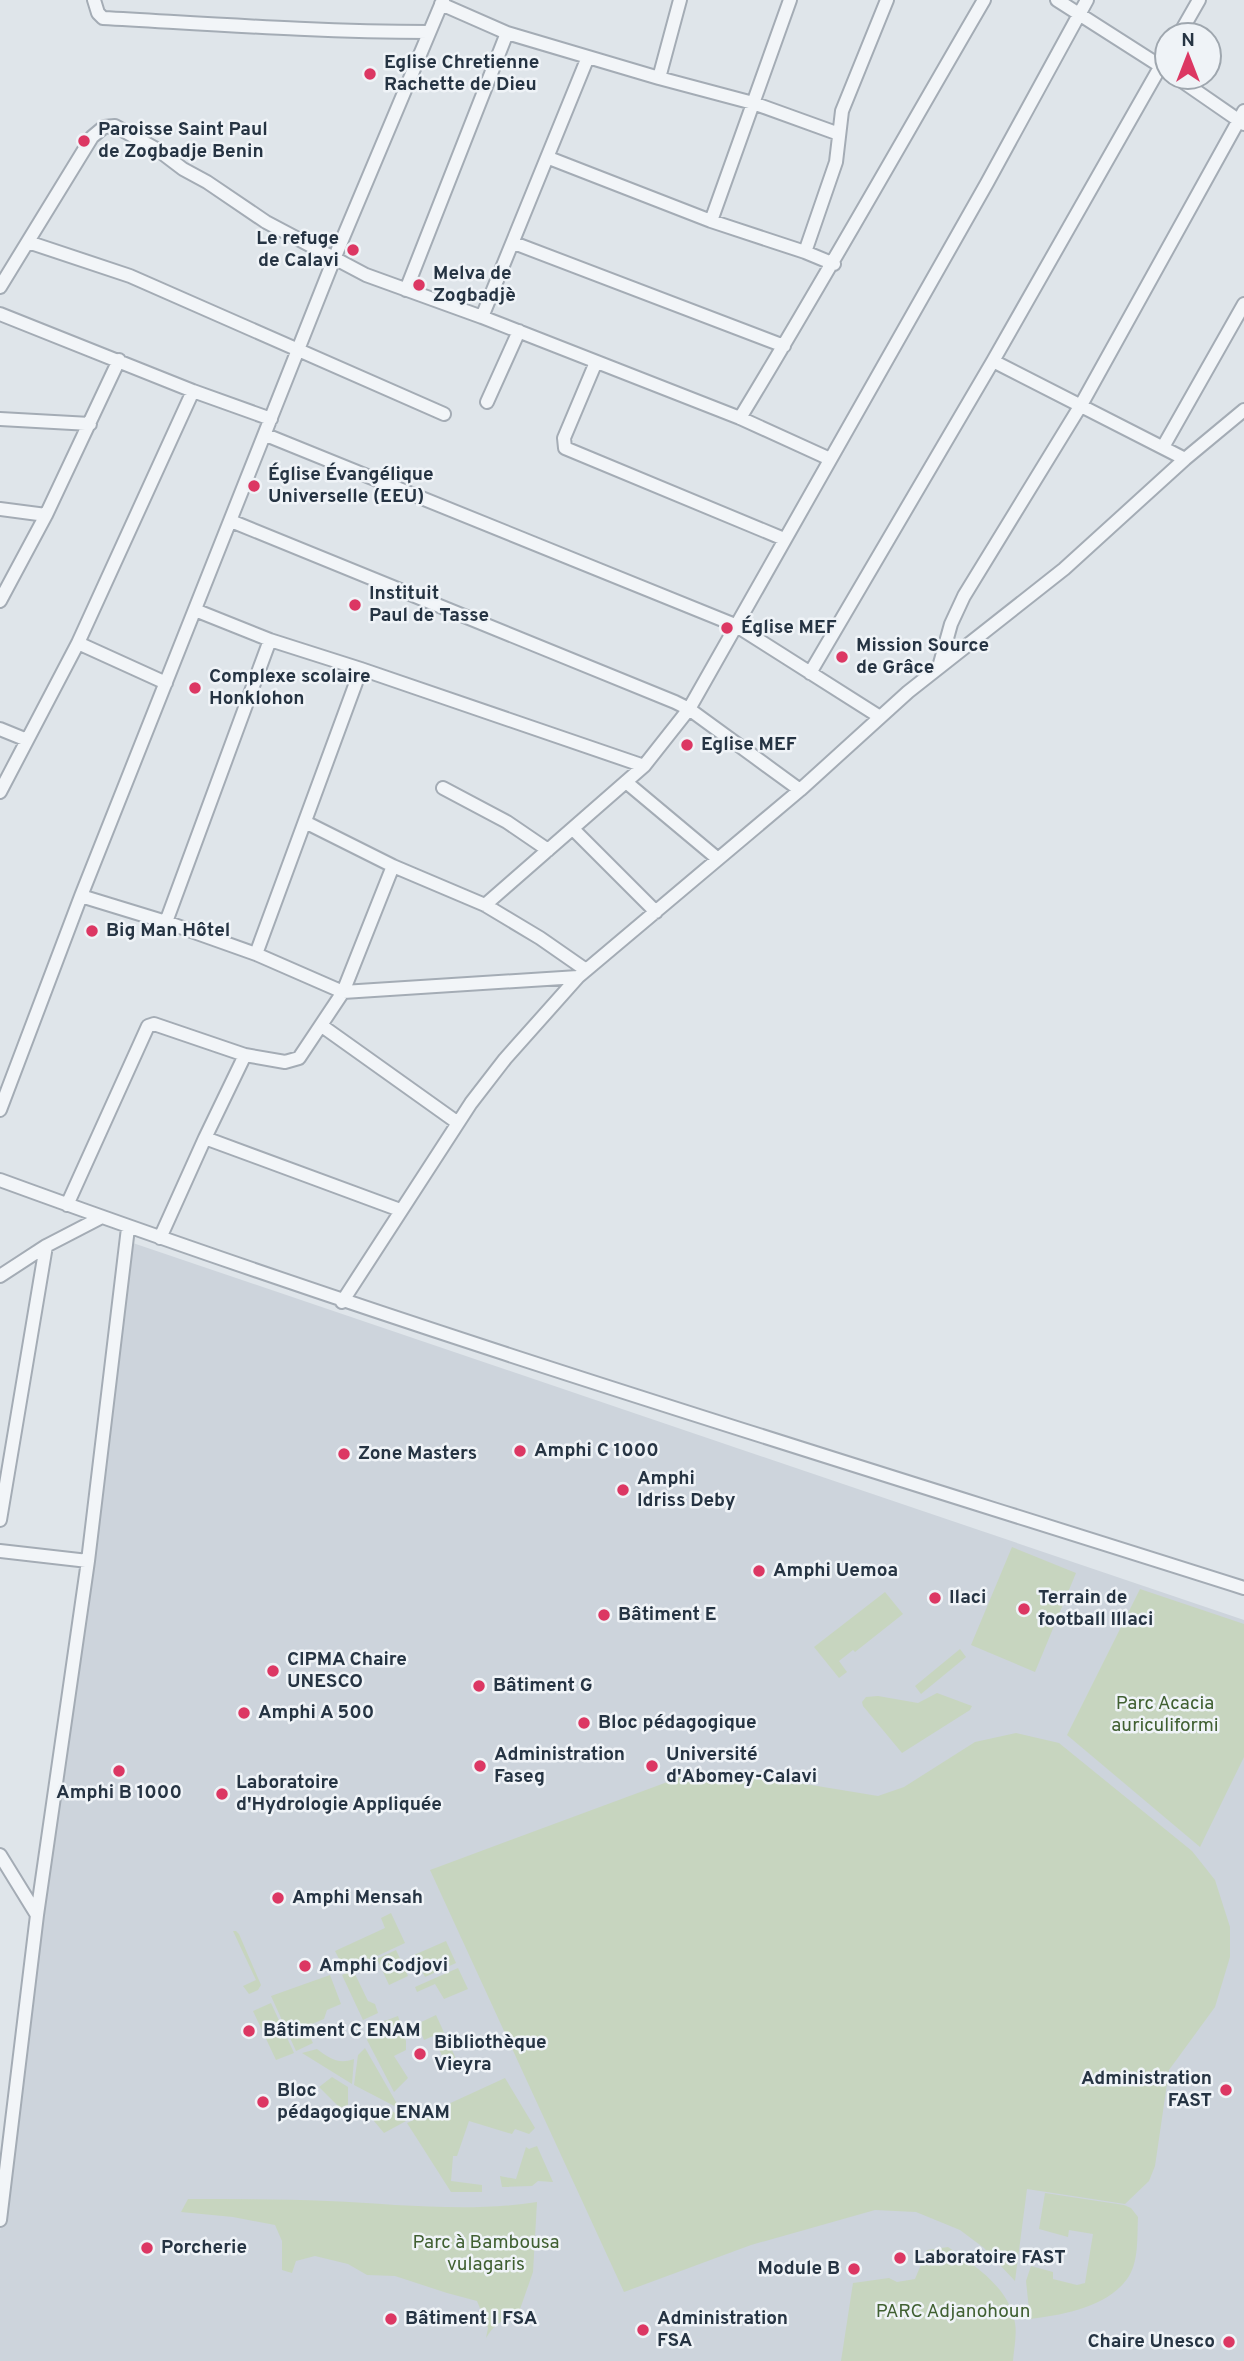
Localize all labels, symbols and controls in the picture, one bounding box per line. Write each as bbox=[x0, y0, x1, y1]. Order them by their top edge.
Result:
north arrow bbox=[1153, 21, 1223, 91]
text: N bbox=[1181, 29, 1195, 53]
place label: Eglise Chretienne Rachette de Dieu bbox=[384, 51, 539, 97]
marker: Eglise Chretienne Rachette de Dieu bbox=[362, 66, 378, 82]
place label: Paroisse Saint Paul de Zogbadje Benin bbox=[98, 118, 268, 164]
marker: Paroisse Saint Paul de Zogbadje Benin bbox=[76, 133, 92, 149]
place label: Le refuge de Calavi bbox=[256, 227, 339, 273]
marker: Le refuge de Calavi bbox=[345, 242, 361, 258]
place label: Melva de Zogbadjè bbox=[433, 262, 516, 308]
marker: Melva de Zogbadjè bbox=[411, 277, 427, 293]
place label: Église Évangélique Universelle (EEU) bbox=[268, 462, 434, 509]
marker: Église Évangélique Universelle (EEU) bbox=[246, 478, 262, 494]
place label: Instituit Paul de Tasse bbox=[369, 582, 489, 628]
marker: Instituit Paul de Tasse bbox=[347, 597, 363, 613]
place label: Église MEF bbox=[741, 615, 837, 640]
marker: Église MEF bbox=[719, 620, 735, 636]
place label: Mission Source de Grâce bbox=[856, 634, 989, 680]
marker: Mission Source de Grâce bbox=[834, 649, 850, 665]
place label: Complexe scolaire Honklohon bbox=[209, 665, 371, 711]
marker: Complexe scolaire Honklohon bbox=[187, 680, 203, 696]
place label: Eglise MEF bbox=[701, 733, 797, 757]
marker: Eglise MEF bbox=[679, 737, 695, 753]
place label: Big Man Hôtel bbox=[106, 919, 230, 943]
marker: Big Man Hôtel bbox=[84, 923, 100, 939]
place label: Amphi C 1000 bbox=[534, 1439, 659, 1463]
place label: Zone Masters bbox=[358, 1442, 477, 1466]
marker: Amphi C 1000 bbox=[512, 1443, 528, 1459]
marker: Zone Masters bbox=[336, 1446, 352, 1462]
place label: Amphi Idriss Deby bbox=[637, 1467, 736, 1513]
marker: Amphi Idriss Deby bbox=[615, 1482, 631, 1498]
place label: Amphi Uemoa bbox=[773, 1559, 898, 1583]
marker: Amphi Uemoa bbox=[751, 1563, 767, 1579]
place label: Ilaci bbox=[949, 1586, 986, 1610]
place label: Terrain de football Illaci bbox=[1038, 1586, 1153, 1632]
marker: Ilaci bbox=[927, 1590, 943, 1606]
marker: Terrain de football Illaci bbox=[1016, 1601, 1032, 1617]
place label: Bâtiment E bbox=[618, 1603, 717, 1627]
marker: Bâtiment E bbox=[596, 1607, 612, 1623]
place label: CIPMA Chaire UNESCO bbox=[287, 1648, 407, 1694]
marker: CIPMA Chaire UNESCO bbox=[265, 1663, 281, 1679]
place label: Bâtiment G bbox=[493, 1674, 593, 1698]
marker: Bâtiment G bbox=[471, 1678, 487, 1694]
park label: Parc Acacia auriculiformi bbox=[1111, 1692, 1219, 1738]
place label: Amphi A 500 bbox=[258, 1701, 374, 1725]
marker: Amphi A 500 bbox=[236, 1705, 252, 1721]
place label: Bloc pédagogique bbox=[598, 1711, 757, 1735]
marker: Bloc pédagogique bbox=[576, 1715, 592, 1731]
place label: Administration Faseg bbox=[494, 1743, 625, 1789]
place label: Université d'Abomey-Calavi bbox=[666, 1743, 817, 1789]
marker: Administration Faseg bbox=[472, 1758, 488, 1774]
marker: Université d'Abomey-Calavi bbox=[644, 1758, 660, 1774]
marker: Amphi B 1000 bbox=[111, 1763, 127, 1779]
place label: Laboratoire d'Hydrologie Appliquée bbox=[236, 1771, 442, 1817]
place label: Amphi B 1000 bbox=[56, 1781, 182, 1805]
marker: Laboratoire d'Hydrologie Appliquée bbox=[214, 1786, 230, 1802]
place label: Amphi Mensah bbox=[292, 1886, 423, 1910]
marker: Amphi Mensah bbox=[270, 1890, 286, 1906]
place label: Amphi Codjovi bbox=[319, 1954, 448, 1978]
marker: Amphi Codjovi bbox=[297, 1958, 313, 1974]
place label: Bâtiment C ENAM bbox=[263, 2019, 421, 2043]
marker: Bâtiment C ENAM bbox=[241, 2023, 257, 2039]
place label: Bibliothèque Vieyra bbox=[434, 2031, 547, 2077]
marker: Bibliothèque Vieyra bbox=[412, 2046, 428, 2062]
place label: Administration FAST bbox=[1081, 2067, 1212, 2113]
place label: Bloc pédagogique ENAM bbox=[277, 2079, 450, 2125]
marker: Administration FAST bbox=[1218, 2082, 1234, 2098]
marker: Bloc pédagogique ENAM bbox=[255, 2094, 271, 2110]
park label: Parc à Bambousa vulagaris bbox=[412, 2231, 560, 2277]
place label: Porcherie bbox=[161, 2236, 247, 2260]
marker: Porcherie bbox=[139, 2240, 155, 2256]
place label: Laboratoire FAST bbox=[914, 2246, 1066, 2270]
marker: Laboratoire FAST bbox=[892, 2250, 908, 2266]
place label: Module B bbox=[758, 2257, 840, 2281]
marker: Module B bbox=[846, 2261, 862, 2277]
park label: PARC Adjanohoun bbox=[876, 2300, 1030, 2324]
place label: Bâtiment I FSA bbox=[405, 2307, 538, 2331]
place label: Administration FSA bbox=[657, 2307, 788, 2353]
marker: Bâtiment I FSA bbox=[383, 2311, 399, 2327]
marker: Administration FSA bbox=[635, 2322, 651, 2338]
place label: Chaire Unesco bbox=[1087, 2330, 1215, 2354]
marker: Chaire Unesco bbox=[1221, 2334, 1237, 2350]

